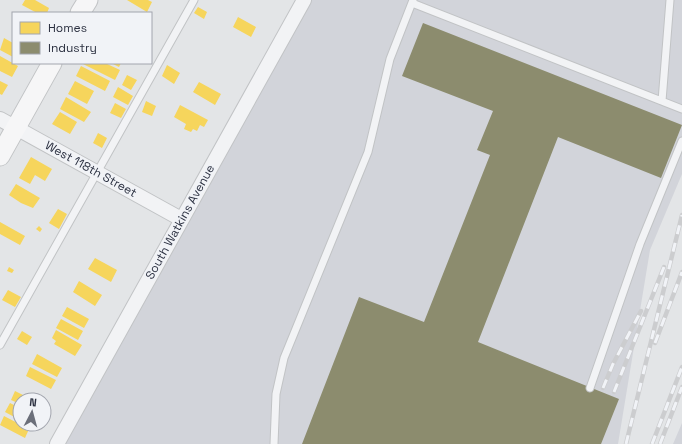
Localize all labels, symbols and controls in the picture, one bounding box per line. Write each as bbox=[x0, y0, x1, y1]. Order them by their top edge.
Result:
legend bbox=[12, 12, 152, 64]
text: Homes bbox=[48, 20, 87, 36]
text: Industry bbox=[48, 40, 97, 56]
street label: West 118th Street bbox=[42, 137, 140, 201]
street label: South Watkins Avenue bbox=[142, 162, 218, 282]
north arrow bbox=[12, 392, 52, 432]
text: N bbox=[29, 395, 37, 409]

